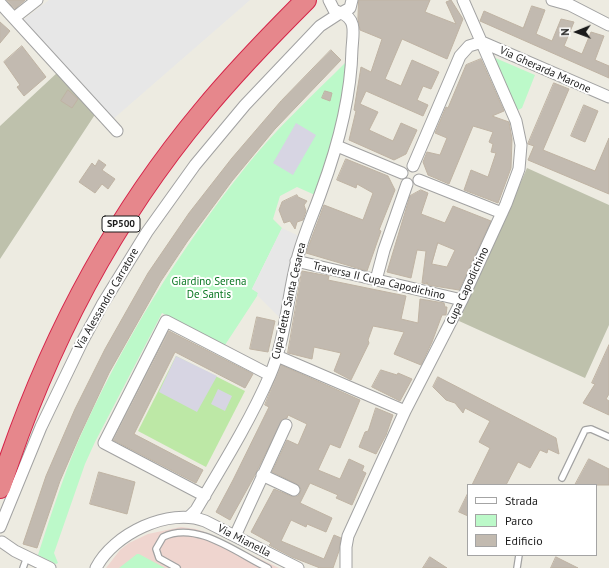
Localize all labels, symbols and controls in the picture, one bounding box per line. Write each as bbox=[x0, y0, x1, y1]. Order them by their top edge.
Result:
north arrow bbox=[557, 12, 597, 52]
text: N bbox=[558, 28, 572, 36]
street label: Via Gherarda Marone bbox=[497, 44, 593, 96]
road number: SP500 bbox=[102, 216, 140, 232]
street label: Cupa detta Santa Cesarea bbox=[269, 241, 309, 361]
street label: Cupa Capodichino bbox=[444, 245, 492, 327]
street label: Via Alessandro Carratore bbox=[72, 246, 142, 352]
street label: Traversa II Cupa Capodichino bbox=[312, 259, 446, 303]
park label: Giardino Serena De Santis bbox=[172, 275, 246, 301]
legend bbox=[467, 484, 597, 556]
text: Strada bbox=[505, 493, 538, 508]
text: Parco bbox=[505, 513, 533, 528]
street label: Via Mianella bbox=[215, 522, 273, 560]
text: Edificio bbox=[505, 533, 543, 548]

